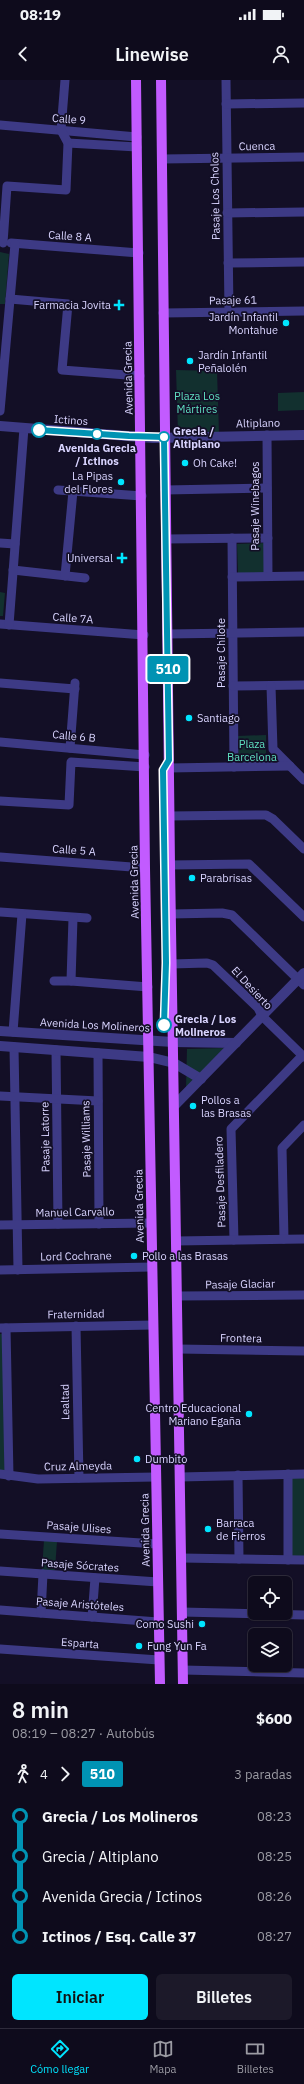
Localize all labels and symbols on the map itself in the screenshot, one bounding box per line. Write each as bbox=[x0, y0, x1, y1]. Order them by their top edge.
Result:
street label: Calle 9 bbox=[52, 111, 86, 127]
street label: Cuenca bbox=[238, 139, 276, 153]
street label: Pasaje Los Cholos bbox=[207, 152, 223, 240]
street label: Calle 8 A bbox=[48, 227, 92, 245]
street label: Pasaje 61 bbox=[209, 293, 258, 307]
place label: Farmacia Jovita bbox=[34, 298, 111, 312]
marker: Farmacia Jovita bbox=[114, 300, 124, 310]
place label: Jardín Infantil Montahue bbox=[209, 310, 278, 337]
marker: Jardín Infantil Montahue bbox=[281, 318, 291, 328]
street label: Avenida Grecia bbox=[120, 341, 136, 415]
place label: Jardín Infantil Peñalolén bbox=[198, 348, 267, 375]
marker: Jardín Infantil Peñalolén bbox=[185, 356, 195, 366]
park label: Plaza Los Mártires bbox=[174, 389, 220, 416]
street label: Ictinos bbox=[53, 412, 89, 428]
street label: Altiplano bbox=[236, 416, 280, 430]
unlabelled marker bbox=[31, 422, 47, 438]
place label: Grecia / Altiplano bbox=[173, 424, 220, 451]
marker: Avenida Grecia / Ictinos bbox=[91, 428, 103, 440]
marker: Grecia / Altiplano bbox=[158, 431, 170, 443]
place label: Avenida Grecia / Ictinos bbox=[58, 441, 136, 468]
place label: Oh Cake! bbox=[193, 456, 237, 470]
marker: Oh Cake! bbox=[180, 458, 190, 468]
street label: Pasaje Winebagos bbox=[248, 461, 262, 551]
place label: La Pipas del Flores bbox=[64, 469, 113, 496]
marker: La Pipas del Flores bbox=[116, 477, 126, 487]
place label: Universal bbox=[67, 551, 113, 565]
marker: Universal bbox=[116, 552, 128, 564]
street label: Calle 7A bbox=[52, 610, 94, 626]
street label: Pasaje Chilote bbox=[214, 618, 228, 688]
line badge: 510 bbox=[145, 656, 191, 682]
place label: Santiago bbox=[197, 711, 240, 725]
marker: Santiago bbox=[184, 713, 194, 723]
street label: Calle 6 B bbox=[52, 727, 96, 745]
park label: Plaza Barcelona bbox=[227, 737, 277, 764]
street label: Calle 5 A bbox=[52, 841, 96, 859]
street label: Avenida Grecia bbox=[126, 845, 142, 919]
place label: Parabrisas bbox=[200, 871, 252, 885]
marker: Parabrisas bbox=[187, 873, 197, 883]
street label: El Desierto bbox=[229, 964, 275, 1012]
place label: Grecia / Los Molineros bbox=[175, 1012, 237, 1039]
street label: Avenida Los Molineros bbox=[40, 1015, 150, 1035]
marker: Grecia / Los Molineros bbox=[156, 1017, 172, 1033]
place label: Pollos a las Brasas bbox=[201, 1093, 251, 1120]
street label: Pasaje Williams bbox=[78, 1100, 94, 1178]
marker: Pollos a las Brasas bbox=[188, 1101, 198, 1111]
street label: Pasaje Latorre bbox=[37, 1102, 53, 1172]
street label: Pasaje Desfiladero bbox=[211, 1136, 229, 1228]
street label: Avenida Grecia bbox=[131, 1169, 147, 1243]
street label: Manuel Carvallo bbox=[35, 1204, 115, 1220]
street label: Lord Cochrane bbox=[40, 1248, 112, 1264]
place label: Pollo a las Brasas bbox=[142, 1249, 228, 1263]
marker: Pollo a las Brasas bbox=[129, 1251, 139, 1261]
street label: Pasaje Glaciar bbox=[205, 1276, 275, 1292]
street label: Fraternidad bbox=[47, 1307, 105, 1321]
street label: Frontera bbox=[220, 1331, 262, 1345]
street label: Lealtad bbox=[58, 1384, 72, 1420]
place label: Centro Educacional Mariano Egaña bbox=[145, 1401, 241, 1428]
marker: Centro Educacional Mariano Egaña bbox=[244, 1409, 254, 1419]
place label: Dumbito bbox=[145, 1452, 187, 1466]
marker: Dumbito bbox=[132, 1454, 142, 1464]
street label: Cruz Almeyda bbox=[44, 1458, 112, 1474]
street label: Avenida Grecia bbox=[137, 1493, 153, 1567]
place label: Barraca de Fierros bbox=[216, 1516, 266, 1543]
street label: Pasaje Ulises bbox=[46, 1518, 112, 1536]
marker: Barraca de Fierros bbox=[203, 1524, 213, 1534]
street label: Pasaje Sócrates bbox=[40, 1555, 120, 1575]
street label: Pasaje Aristóteles bbox=[35, 1594, 125, 1614]
place label: Como Sushi bbox=[136, 1617, 194, 1631]
marker: Como Sushi bbox=[197, 1619, 207, 1629]
street label: Esparta bbox=[61, 1635, 99, 1651]
place label: Fung Yun Fa bbox=[147, 1639, 207, 1653]
marker: Fung Yun Fa bbox=[134, 1641, 144, 1651]

